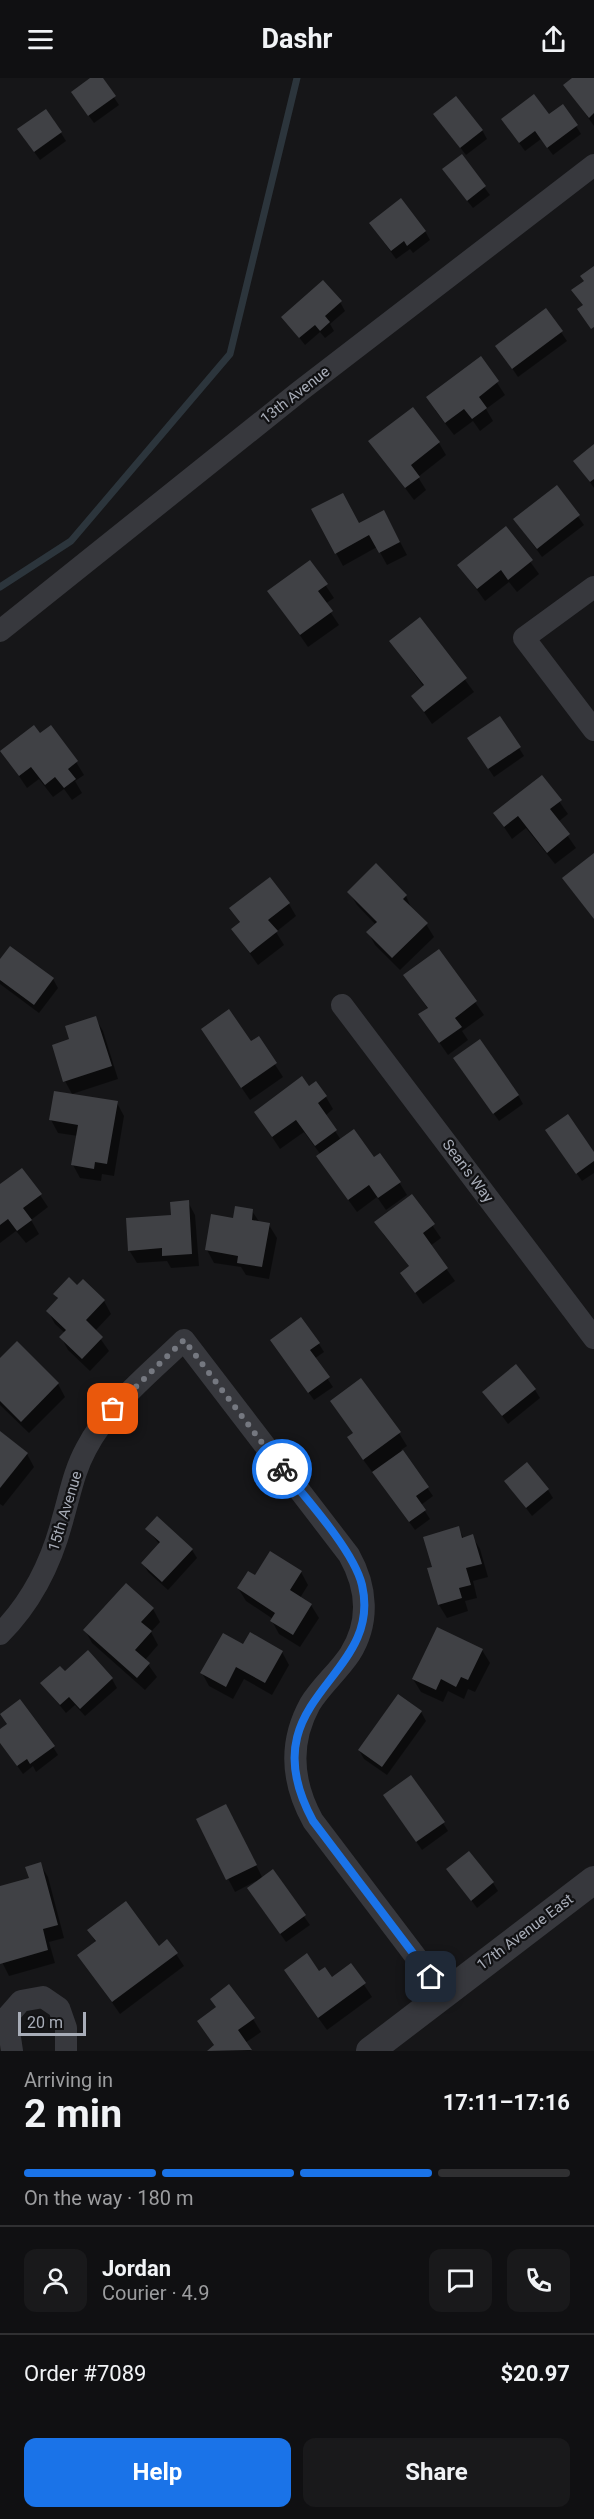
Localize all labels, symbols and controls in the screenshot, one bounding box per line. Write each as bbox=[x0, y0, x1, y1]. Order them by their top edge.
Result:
icon: menu bbox=[24, 23, 57, 56]
text: Dashr bbox=[262, 23, 332, 55]
icon: share bbox=[537, 23, 570, 56]
street label: 13th Avenue bbox=[257, 362, 333, 428]
street label: Sean's Way bbox=[438, 1136, 498, 1206]
pin bbox=[87, 1383, 138, 1434]
icon: bag bbox=[96, 1392, 129, 1425]
courier bbox=[252, 1439, 312, 1499]
icon: bike bbox=[266, 1453, 299, 1486]
street label: 15th Avenue bbox=[44, 1469, 86, 1553]
street label: 17th Avenue East bbox=[473, 1890, 577, 1974]
pin bbox=[405, 1951, 456, 2002]
icon: home bbox=[414, 1960, 447, 1993]
scale bar bbox=[18, 2009, 86, 2036]
text: 20 m bbox=[27, 2013, 63, 2032]
text: Arriving in bbox=[24, 2068, 113, 2092]
text: 17:11–17:16 bbox=[443, 2090, 570, 2115]
text: 2 min bbox=[24, 2091, 122, 2137]
text: On the way · 180 m bbox=[24, 2186, 193, 2210]
button: person bbox=[24, 2249, 87, 2312]
button: chat bbox=[429, 2249, 492, 2312]
button: phone bbox=[507, 2249, 570, 2312]
text: Jordan bbox=[102, 2256, 171, 2281]
text: Courier · 4.9 bbox=[102, 2281, 209, 2305]
text: Order #7089 bbox=[24, 2361, 146, 2386]
text: $20.97 bbox=[501, 2361, 570, 2386]
button: Help bbox=[24, 2438, 291, 2507]
button: Share bbox=[303, 2438, 570, 2507]

